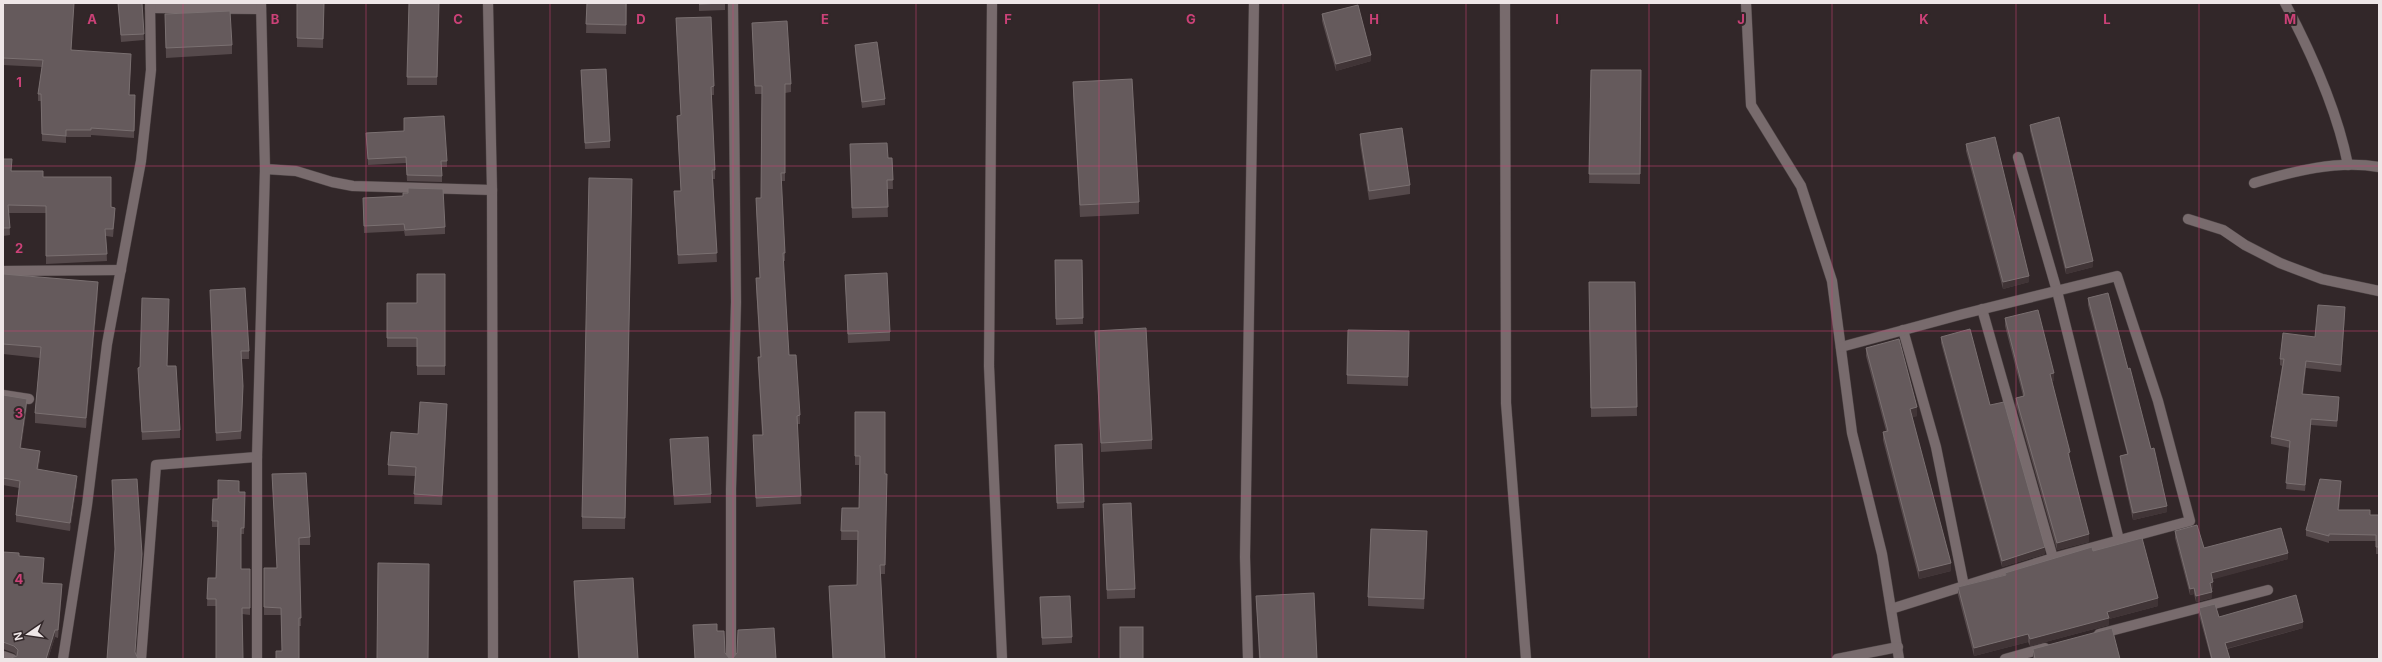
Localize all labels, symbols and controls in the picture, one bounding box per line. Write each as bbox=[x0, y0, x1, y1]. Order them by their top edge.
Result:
text: A bbox=[87, 11, 97, 27]
text: B bbox=[271, 11, 280, 27]
text: C bbox=[453, 11, 463, 27]
text: D bbox=[636, 11, 646, 27]
text: E bbox=[821, 11, 829, 27]
text: F bbox=[1004, 11, 1012, 27]
text: G bbox=[1186, 11, 1196, 27]
text: H bbox=[1369, 11, 1379, 27]
text: I bbox=[1555, 11, 1559, 27]
text: J bbox=[1737, 11, 1745, 27]
text: K bbox=[1919, 11, 1929, 27]
text: L bbox=[2103, 11, 2111, 27]
text: M bbox=[2284, 11, 2296, 27]
text: 1 bbox=[16, 74, 22, 90]
text: 2 bbox=[15, 240, 23, 256]
text: 3 bbox=[15, 405, 23, 421]
text: 4 bbox=[15, 571, 24, 587]
north arrow bbox=[8, 614, 48, 654]
text: N bbox=[10, 631, 26, 642]

